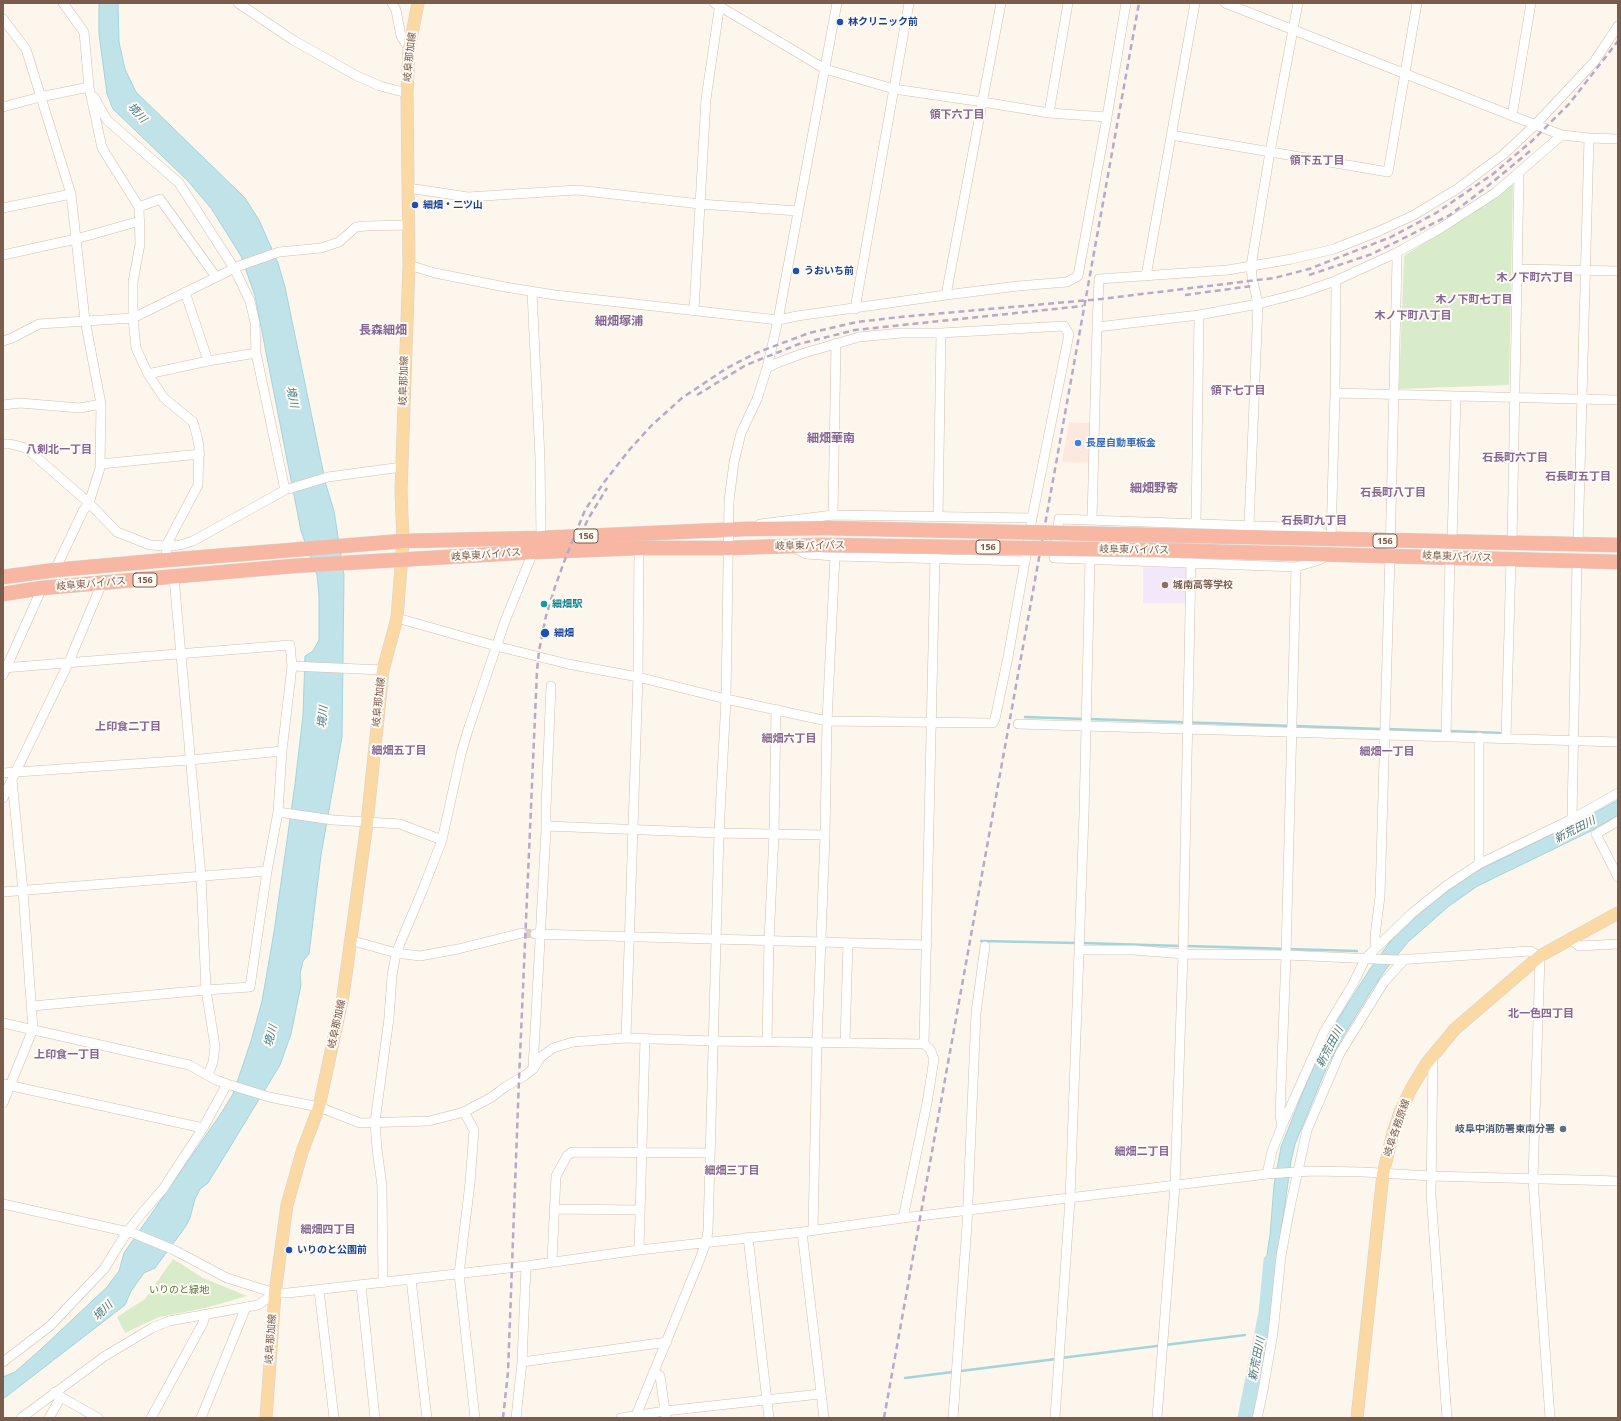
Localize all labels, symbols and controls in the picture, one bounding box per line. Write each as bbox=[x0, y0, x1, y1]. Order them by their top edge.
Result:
place label: 林クリニック前 bbox=[848, 16, 918, 28]
marker: 林クリニック前 bbox=[835, 17, 845, 27]
street label: 岐阜那加線 bbox=[401, 32, 419, 82]
water label: 境川 bbox=[125, 100, 149, 126]
district label: 領下六丁目 bbox=[930, 108, 984, 122]
district label: 領下五丁目 bbox=[1290, 154, 1344, 168]
place label: 細畑・二ツ山 bbox=[423, 199, 483, 211]
marker: 細畑・二ツ山 bbox=[410, 200, 420, 210]
place label: うおいち前 bbox=[804, 265, 854, 277]
marker: うおいち前 bbox=[791, 266, 801, 276]
district label: 木ノ下町六丁目 bbox=[1497, 271, 1573, 285]
district label: 木ノ下町七丁目 bbox=[1436, 293, 1512, 307]
district label: 木ノ下町八丁目 bbox=[1375, 309, 1451, 323]
district label: 細畑塚浦 bbox=[595, 315, 643, 329]
district label: 長森細畑 bbox=[359, 324, 407, 338]
street label: 岐阜那加線 bbox=[397, 356, 411, 406]
district label: 領下七丁目 bbox=[1211, 384, 1265, 398]
water label: 境川 bbox=[283, 385, 301, 409]
district label: 細畑華南 bbox=[807, 432, 855, 446]
place label: 長屋自動車板金 bbox=[1086, 437, 1156, 449]
marker: 長屋自動車板金 bbox=[1073, 438, 1083, 448]
district label: 八剣北一丁目 bbox=[26, 443, 92, 457]
district label: 石長町六丁目 bbox=[1482, 451, 1548, 465]
district label: 石長町五丁目 bbox=[1545, 470, 1611, 484]
district label: 細畑野寄 bbox=[1130, 482, 1178, 496]
district label: 石長町八丁目 bbox=[1360, 486, 1426, 500]
district label: 石長町九丁目 bbox=[1281, 514, 1347, 528]
road number: 156 bbox=[574, 529, 598, 543]
road number: 156 bbox=[1373, 534, 1397, 548]
street label: 岐阜東バイパス bbox=[775, 539, 845, 553]
road number: 156 bbox=[976, 540, 1000, 554]
street label: 岐阜東バイパス bbox=[1099, 543, 1169, 557]
street label: 岐阜東バイパス bbox=[451, 547, 521, 563]
street label: 岐阜東バイパス bbox=[1422, 550, 1492, 564]
road number: 156 bbox=[133, 573, 157, 587]
street label: 岐阜東バイパス bbox=[56, 575, 126, 593]
place label: 城南高等学校 bbox=[1173, 579, 1233, 591]
marker: 城南高等学校 bbox=[1160, 580, 1170, 590]
place label: 細畑駅 bbox=[552, 598, 582, 610]
marker: 細畑駅 bbox=[539, 599, 549, 609]
marker: 細畑 bbox=[539, 627, 551, 639]
place label: 細畑 bbox=[554, 627, 574, 639]
street label: 岐阜那加線 bbox=[370, 677, 388, 727]
water label: 境川 bbox=[315, 705, 331, 729]
district label: 上印食二丁目 bbox=[95, 720, 161, 734]
district label: 細畑六丁目 bbox=[762, 732, 816, 746]
district label: 細畑五丁目 bbox=[372, 744, 426, 758]
district label: 細畑一丁目 bbox=[1360, 745, 1414, 759]
water label: 新荒田川 bbox=[1552, 814, 1598, 846]
street label: 岐阜那加線 bbox=[326, 998, 348, 1050]
district label: 北一色四丁目 bbox=[1508, 1007, 1574, 1021]
water label: 境川 bbox=[262, 1024, 280, 1048]
water label: 新荒田川 bbox=[1314, 1024, 1346, 1070]
district label: 上印食一丁目 bbox=[34, 1048, 100, 1062]
street label: 岐阜各務原線 bbox=[1382, 1098, 1412, 1158]
place label: 岐阜中消防署東南分署 bbox=[1455, 1123, 1555, 1135]
marker: 岐阜中消防署東南分署 bbox=[1558, 1124, 1568, 1134]
district label: 細畑二丁目 bbox=[1115, 1145, 1169, 1159]
district label: 細畑三丁目 bbox=[705, 1164, 759, 1178]
district label: 細畑四丁目 bbox=[301, 1223, 355, 1237]
place label: いりのと公園前 bbox=[297, 1244, 367, 1256]
marker: いりのと公園前 bbox=[284, 1245, 294, 1255]
park label: いりのと緑地 bbox=[149, 1284, 209, 1296]
water label: 境川 bbox=[91, 1299, 115, 1323]
street label: 岐阜那加線 bbox=[263, 1314, 279, 1364]
water label: 新荒田川 bbox=[1246, 1336, 1268, 1382]

